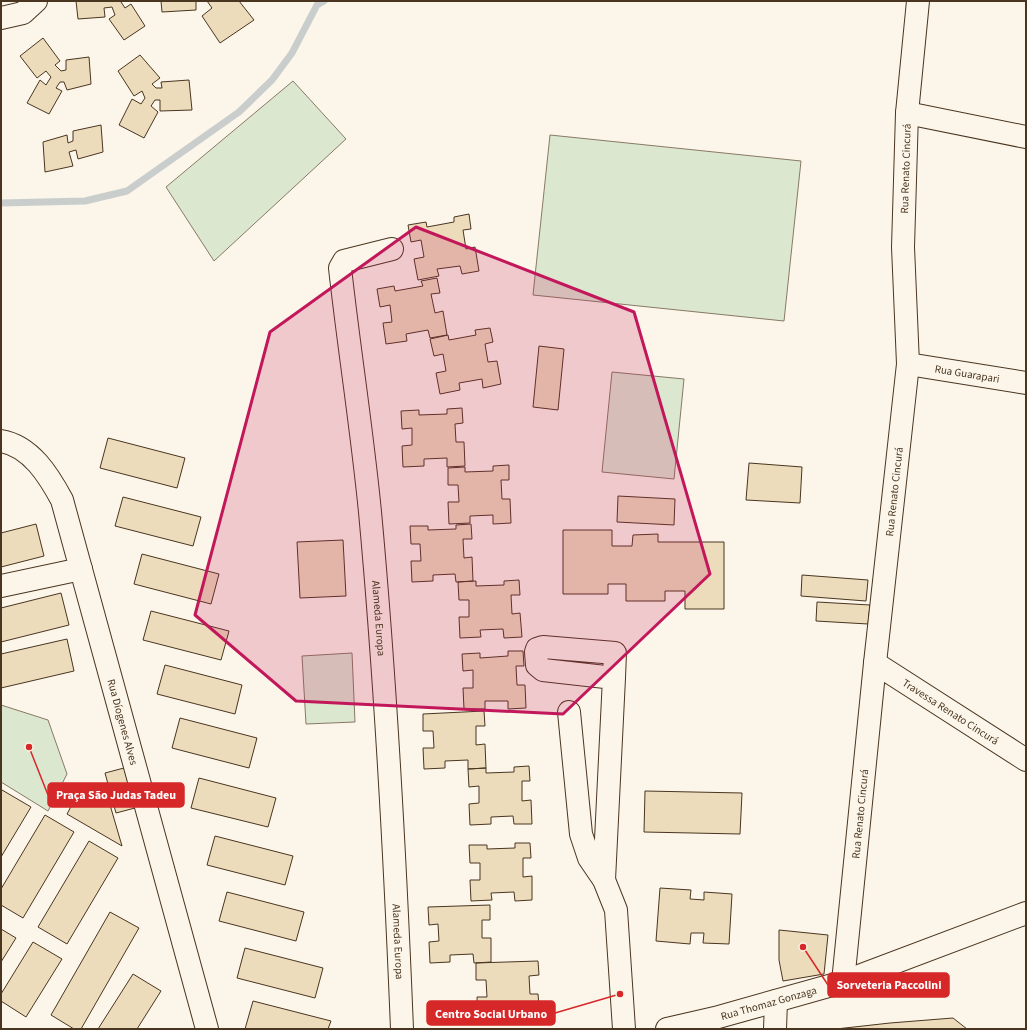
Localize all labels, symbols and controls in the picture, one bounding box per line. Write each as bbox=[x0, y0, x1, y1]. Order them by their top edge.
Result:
street label: Rua Renato Cincurá bbox=[897, 123, 914, 214]
street label: Rua Guarapari bbox=[934, 361, 1001, 386]
street label: Rua Renato Cincurá bbox=[882, 446, 906, 537]
street label: Alameda Europa bbox=[369, 580, 389, 657]
street label: Travessa Renato Cincurá bbox=[900, 675, 1002, 748]
street label: Rua Díogenes Alves bbox=[104, 677, 142, 767]
street label: Rua Renato Cincurá bbox=[848, 768, 872, 859]
callout: Praça São Judas Tadeu bbox=[48, 783, 184, 807]
text: Praça São Judas Tadeu bbox=[56, 787, 176, 804]
street label: Alameda Europa bbox=[389, 903, 407, 980]
callout: Sorveteria Paccolini bbox=[828, 973, 949, 997]
text: Sorveteria Paccolini bbox=[836, 977, 942, 994]
street label: Rua Thomaz Gonzaga bbox=[719, 982, 818, 1024]
callout: Centro Social Urbano bbox=[427, 1001, 555, 1025]
text: Centro Social Urbano bbox=[435, 1006, 547, 1023]

